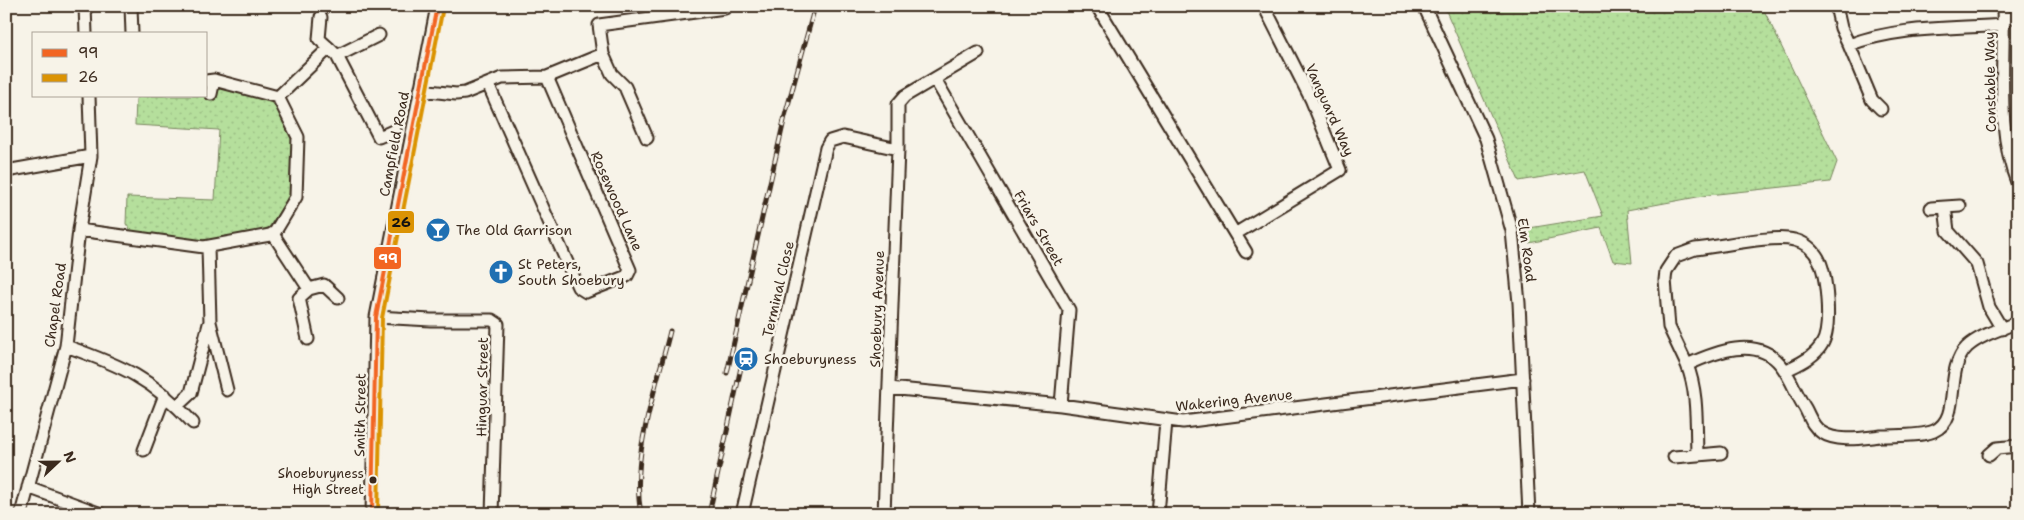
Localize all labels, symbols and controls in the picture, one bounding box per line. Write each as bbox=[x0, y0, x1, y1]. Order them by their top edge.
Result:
street label: Constable Way bbox=[1980, 31, 2000, 133]
legend bbox=[32, 32, 208, 98]
text: 99 bbox=[78, 43, 98, 63]
street label: Vanguard Way bbox=[1302, 61, 1358, 159]
text: 26 bbox=[78, 67, 98, 87]
street label: Campfield Road bbox=[375, 90, 413, 198]
street label: Rosewood Lane bbox=[587, 148, 647, 254]
street label: Friars Street bbox=[1010, 187, 1068, 269]
line badge: 26 bbox=[387, 210, 415, 234]
text: 26 bbox=[391, 213, 411, 231]
bar icon: The Old Garrison bbox=[425, 217, 451, 243]
street label: Elm Road bbox=[1514, 217, 1540, 283]
place label: The Old Garrison bbox=[456, 221, 573, 239]
street label: Terminal Close bbox=[758, 239, 798, 339]
line badge: 99 bbox=[373, 246, 402, 270]
text: 99 bbox=[378, 249, 398, 267]
street label: Shoebury Avenue bbox=[866, 250, 888, 368]
place label: St Peters, South Shoebury bbox=[518, 255, 625, 289]
church icon: St Peters, South Shoebury bbox=[488, 259, 514, 285]
street label: Chapel Road bbox=[40, 261, 70, 349]
street label: Hinguar Street bbox=[472, 337, 492, 437]
station icon: Shoeburyness bbox=[733, 346, 759, 372]
place label: Shoeburyness bbox=[764, 350, 857, 368]
street label: Smith Street bbox=[350, 373, 370, 457]
street label: Wakering Avenue bbox=[1174, 385, 1294, 415]
north arrow bbox=[32, 438, 82, 488]
text: N bbox=[60, 449, 80, 466]
place label: Shoeburyness High Street bbox=[278, 465, 364, 498]
marker: Shoeburyness High Street bbox=[368, 475, 378, 485]

